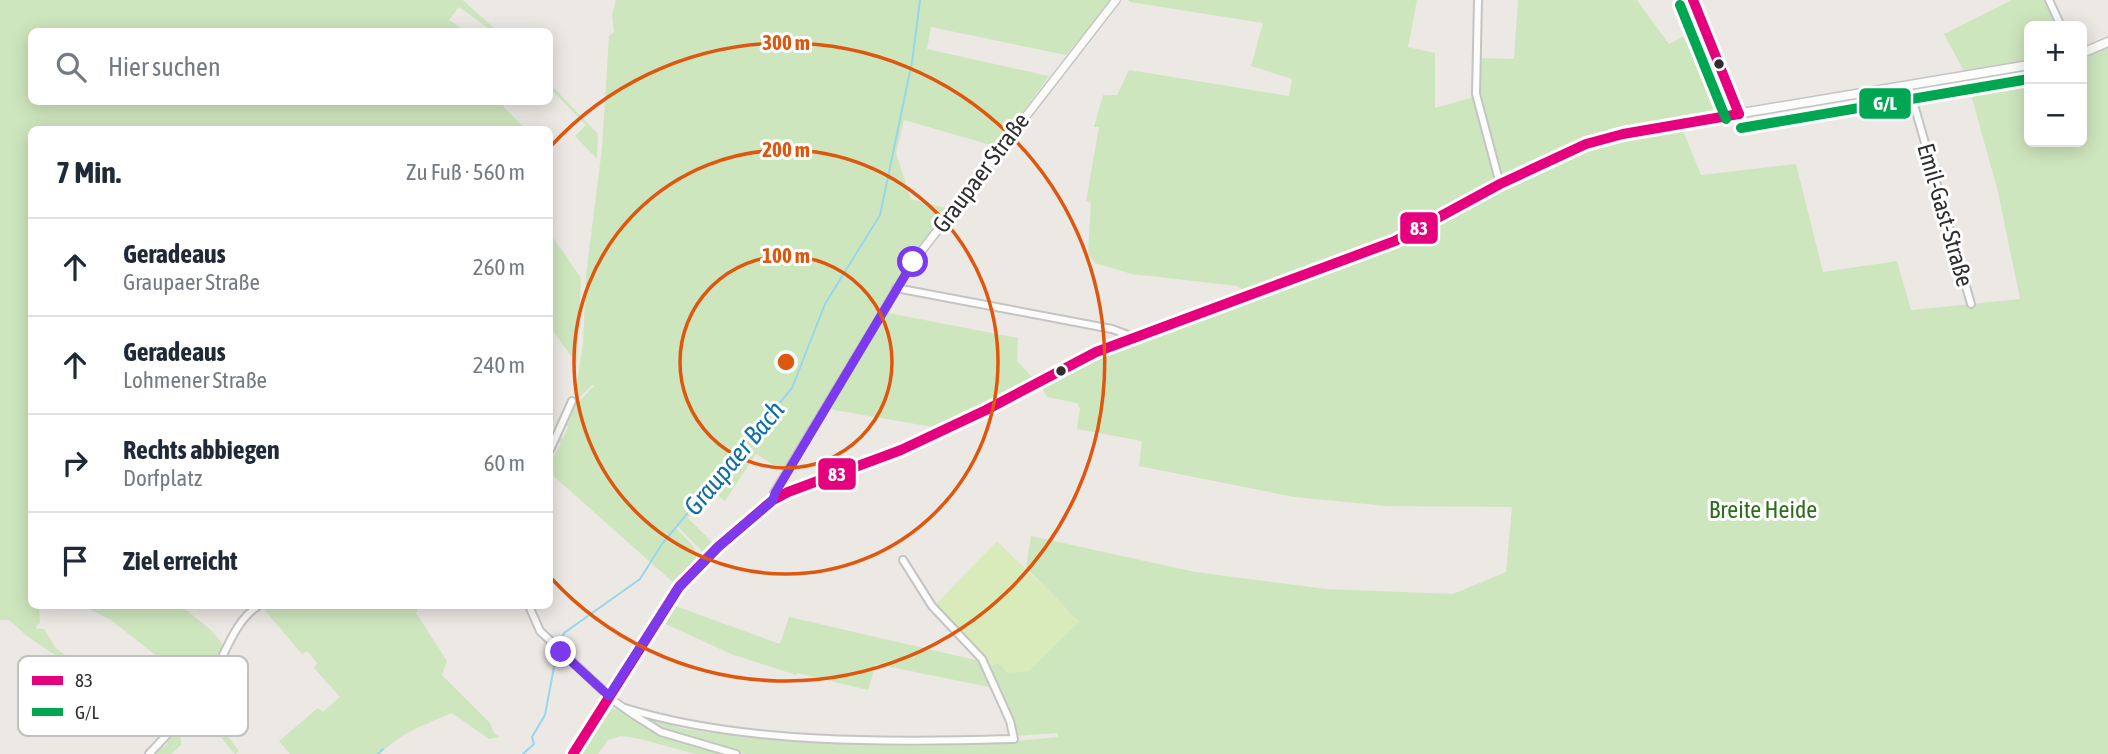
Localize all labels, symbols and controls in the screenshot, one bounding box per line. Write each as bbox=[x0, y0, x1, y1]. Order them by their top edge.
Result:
map controls bbox=[2024, 21, 2087, 147]
button: + bbox=[2024, 21, 2087, 84]
search box bbox=[28, 28, 553, 105]
text: 300 m bbox=[762, 30, 810, 54]
icon: search bbox=[52, 48, 90, 86]
text: Hier suchen bbox=[108, 52, 221, 82]
unlabelled marker bbox=[1712, 57, 1726, 71]
button: − bbox=[2024, 84, 2087, 147]
line badge: G/L bbox=[1858, 87, 1912, 120]
text: G/L bbox=[1873, 92, 1898, 114]
street label: Graupaer Straße bbox=[927, 108, 1034, 238]
text: 200 m bbox=[762, 137, 810, 161]
street label: Emil-Gast-Straße bbox=[1912, 140, 1979, 290]
text: 7 Min. bbox=[56, 155, 121, 189]
text: Zu Fuß · 560 m bbox=[406, 159, 525, 185]
line badge: 83 bbox=[1399, 211, 1439, 245]
text: 83 bbox=[1410, 217, 1428, 239]
text: Geradeaus bbox=[123, 239, 226, 269]
text: 100 m bbox=[762, 243, 810, 267]
route start bbox=[897, 246, 928, 277]
icon: ahead bbox=[56, 248, 94, 286]
text: 260 m bbox=[473, 254, 525, 280]
text: Graupaer Straße bbox=[123, 269, 260, 295]
text: Geradeaus bbox=[123, 337, 226, 367]
icon: ahead bbox=[56, 346, 94, 384]
centre of rings bbox=[774, 350, 798, 374]
text: 240 m bbox=[473, 352, 525, 378]
unlabelled marker bbox=[1054, 364, 1068, 378]
text: Lohmener Straße bbox=[123, 367, 267, 393]
water label: Graupaer Bach bbox=[678, 395, 791, 521]
text: Rechts abbiegen bbox=[123, 435, 280, 465]
icon: right bbox=[56, 444, 94, 482]
text: 60 m bbox=[484, 450, 525, 476]
line badge: 83 bbox=[817, 457, 857, 491]
text: 83 bbox=[828, 463, 846, 485]
text: Dorfplatz bbox=[123, 465, 202, 491]
park label: Breite Heide bbox=[1709, 496, 1817, 523]
icon: arrive bbox=[56, 542, 94, 580]
text: Ziel erreicht bbox=[123, 546, 238, 576]
route end bbox=[545, 636, 576, 667]
legend bbox=[18, 656, 248, 736]
text: 83 bbox=[75, 669, 93, 691]
text: G/L bbox=[75, 701, 99, 723]

